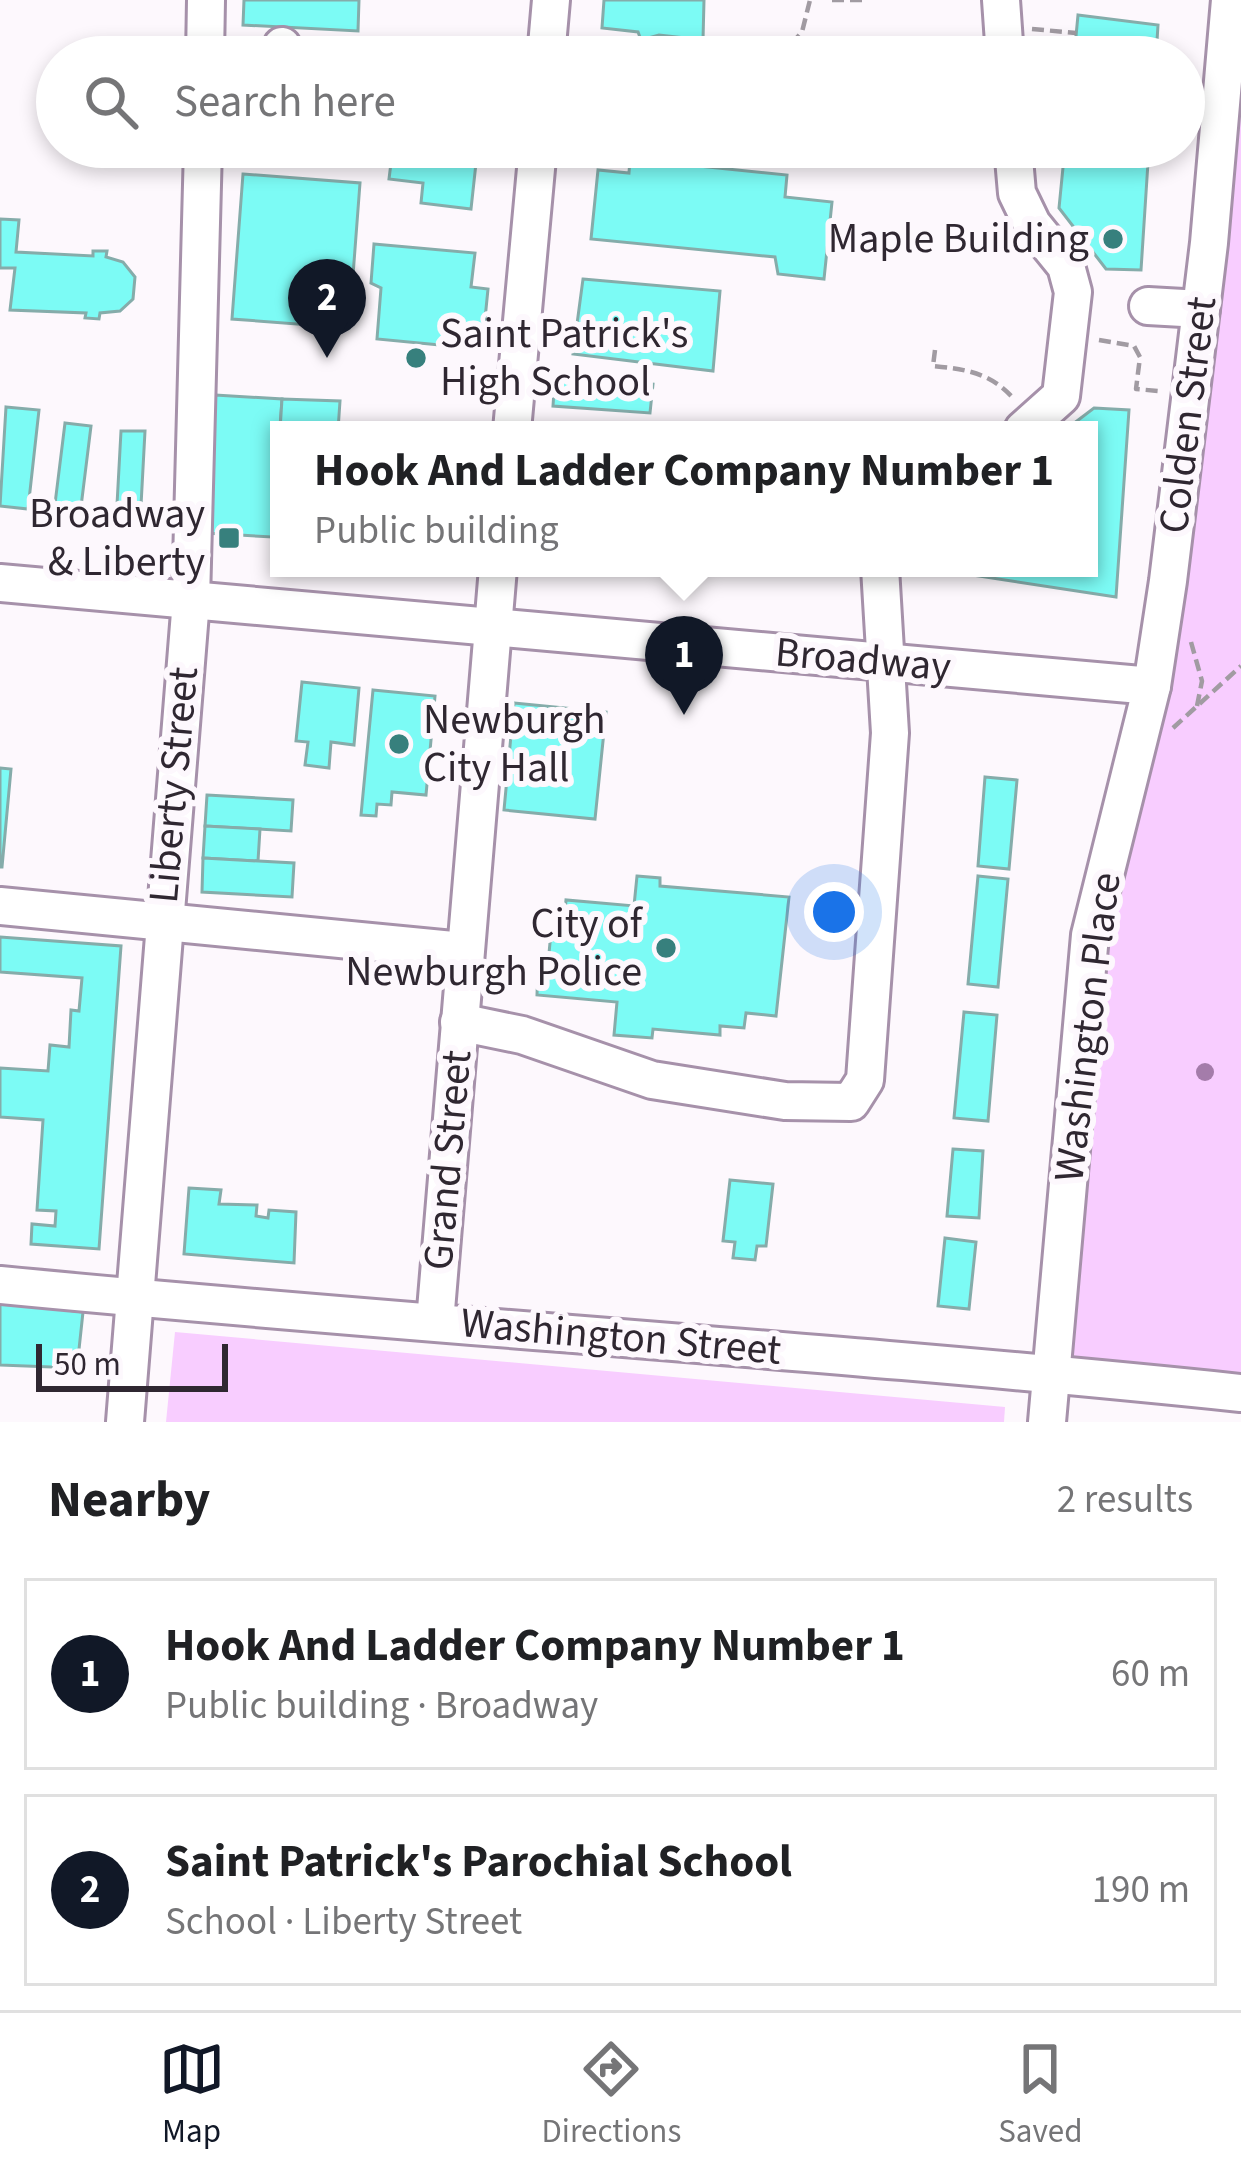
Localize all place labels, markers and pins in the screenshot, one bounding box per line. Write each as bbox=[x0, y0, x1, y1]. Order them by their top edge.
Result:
place label: Maple Building bbox=[828, 209, 1089, 269]
marker: Maple Building bbox=[1100, 226, 1126, 252]
pin: 2 bbox=[288, 259, 366, 358]
place label: Saint Patrick's High School bbox=[440, 304, 688, 412]
marker: Saint Patrick's High School bbox=[403, 345, 429, 371]
place label: Broadway & Liberty bbox=[29, 484, 205, 592]
marker: Broadway & Liberty bbox=[216, 525, 242, 551]
pin: 1 bbox=[645, 616, 723, 715]
place label: Newburgh City Hall bbox=[423, 690, 606, 798]
marker: Newburgh City Hall bbox=[386, 731, 412, 757]
place label: City of Newburgh Police bbox=[345, 894, 644, 1002]
marker: City of Newburgh Police bbox=[653, 935, 679, 961]

